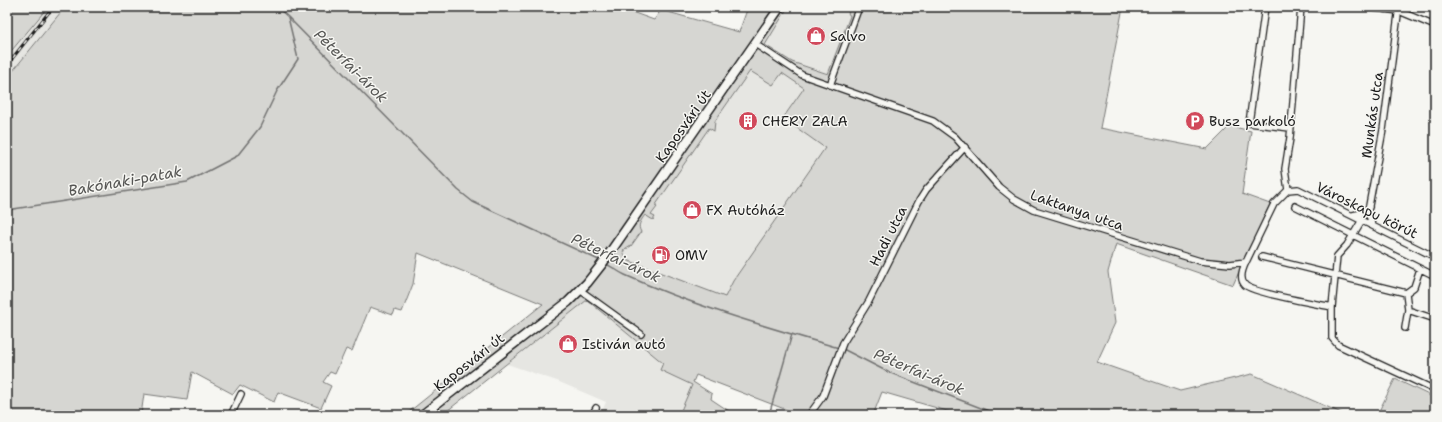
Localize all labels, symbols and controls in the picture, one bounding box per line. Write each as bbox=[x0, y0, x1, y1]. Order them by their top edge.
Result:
water label: Péterfai-árok bbox=[310, 25, 392, 107]
shop icon: Salvo bbox=[805, 25, 827, 47]
place label: Salvo bbox=[830, 27, 866, 45]
street label: Munkás utca bbox=[1357, 70, 1387, 159]
street label: Kaposvári út bbox=[651, 86, 715, 166]
building icon: CHERY ZALA bbox=[737, 110, 759, 132]
parking icon: Busz parkoló bbox=[1184, 110, 1206, 132]
place label: CHERY ZALA bbox=[762, 112, 848, 130]
place label: Busz parkoló bbox=[1209, 112, 1296, 130]
water label: Bakónaki-patak bbox=[67, 161, 184, 201]
street label: Városkapu körút bbox=[1313, 178, 1421, 242]
street label: Laktanya utca bbox=[1028, 186, 1126, 234]
shop icon: FX Autóház bbox=[681, 199, 703, 221]
place label: FX Autóház bbox=[706, 201, 785, 219]
street label: Hadi utca bbox=[865, 203, 911, 269]
water label: Péterfai-árok bbox=[568, 229, 664, 288]
fuel station icon: OMV bbox=[650, 244, 672, 266]
place label: OMV bbox=[675, 246, 708, 264]
street label: Kaposvári út bbox=[430, 329, 508, 395]
shop icon: Istiván autó bbox=[557, 333, 579, 355]
place label: Istiván autó bbox=[582, 335, 666, 353]
water label: Péterfai-árok bbox=[871, 344, 968, 400]

